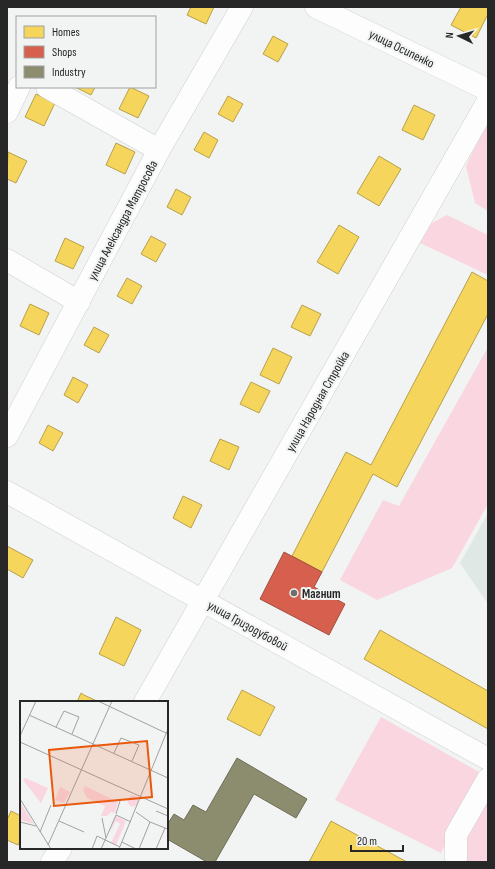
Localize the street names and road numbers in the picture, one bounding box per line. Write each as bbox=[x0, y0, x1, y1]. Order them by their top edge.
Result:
street label: улица Осипенко bbox=[366, 26, 437, 72]
street label: улица Александра Матросова bbox=[84, 158, 161, 283]
street label: улица Народная Стройка bbox=[283, 348, 353, 455]
street label: улица Гризодубовой bbox=[204, 597, 291, 655]

